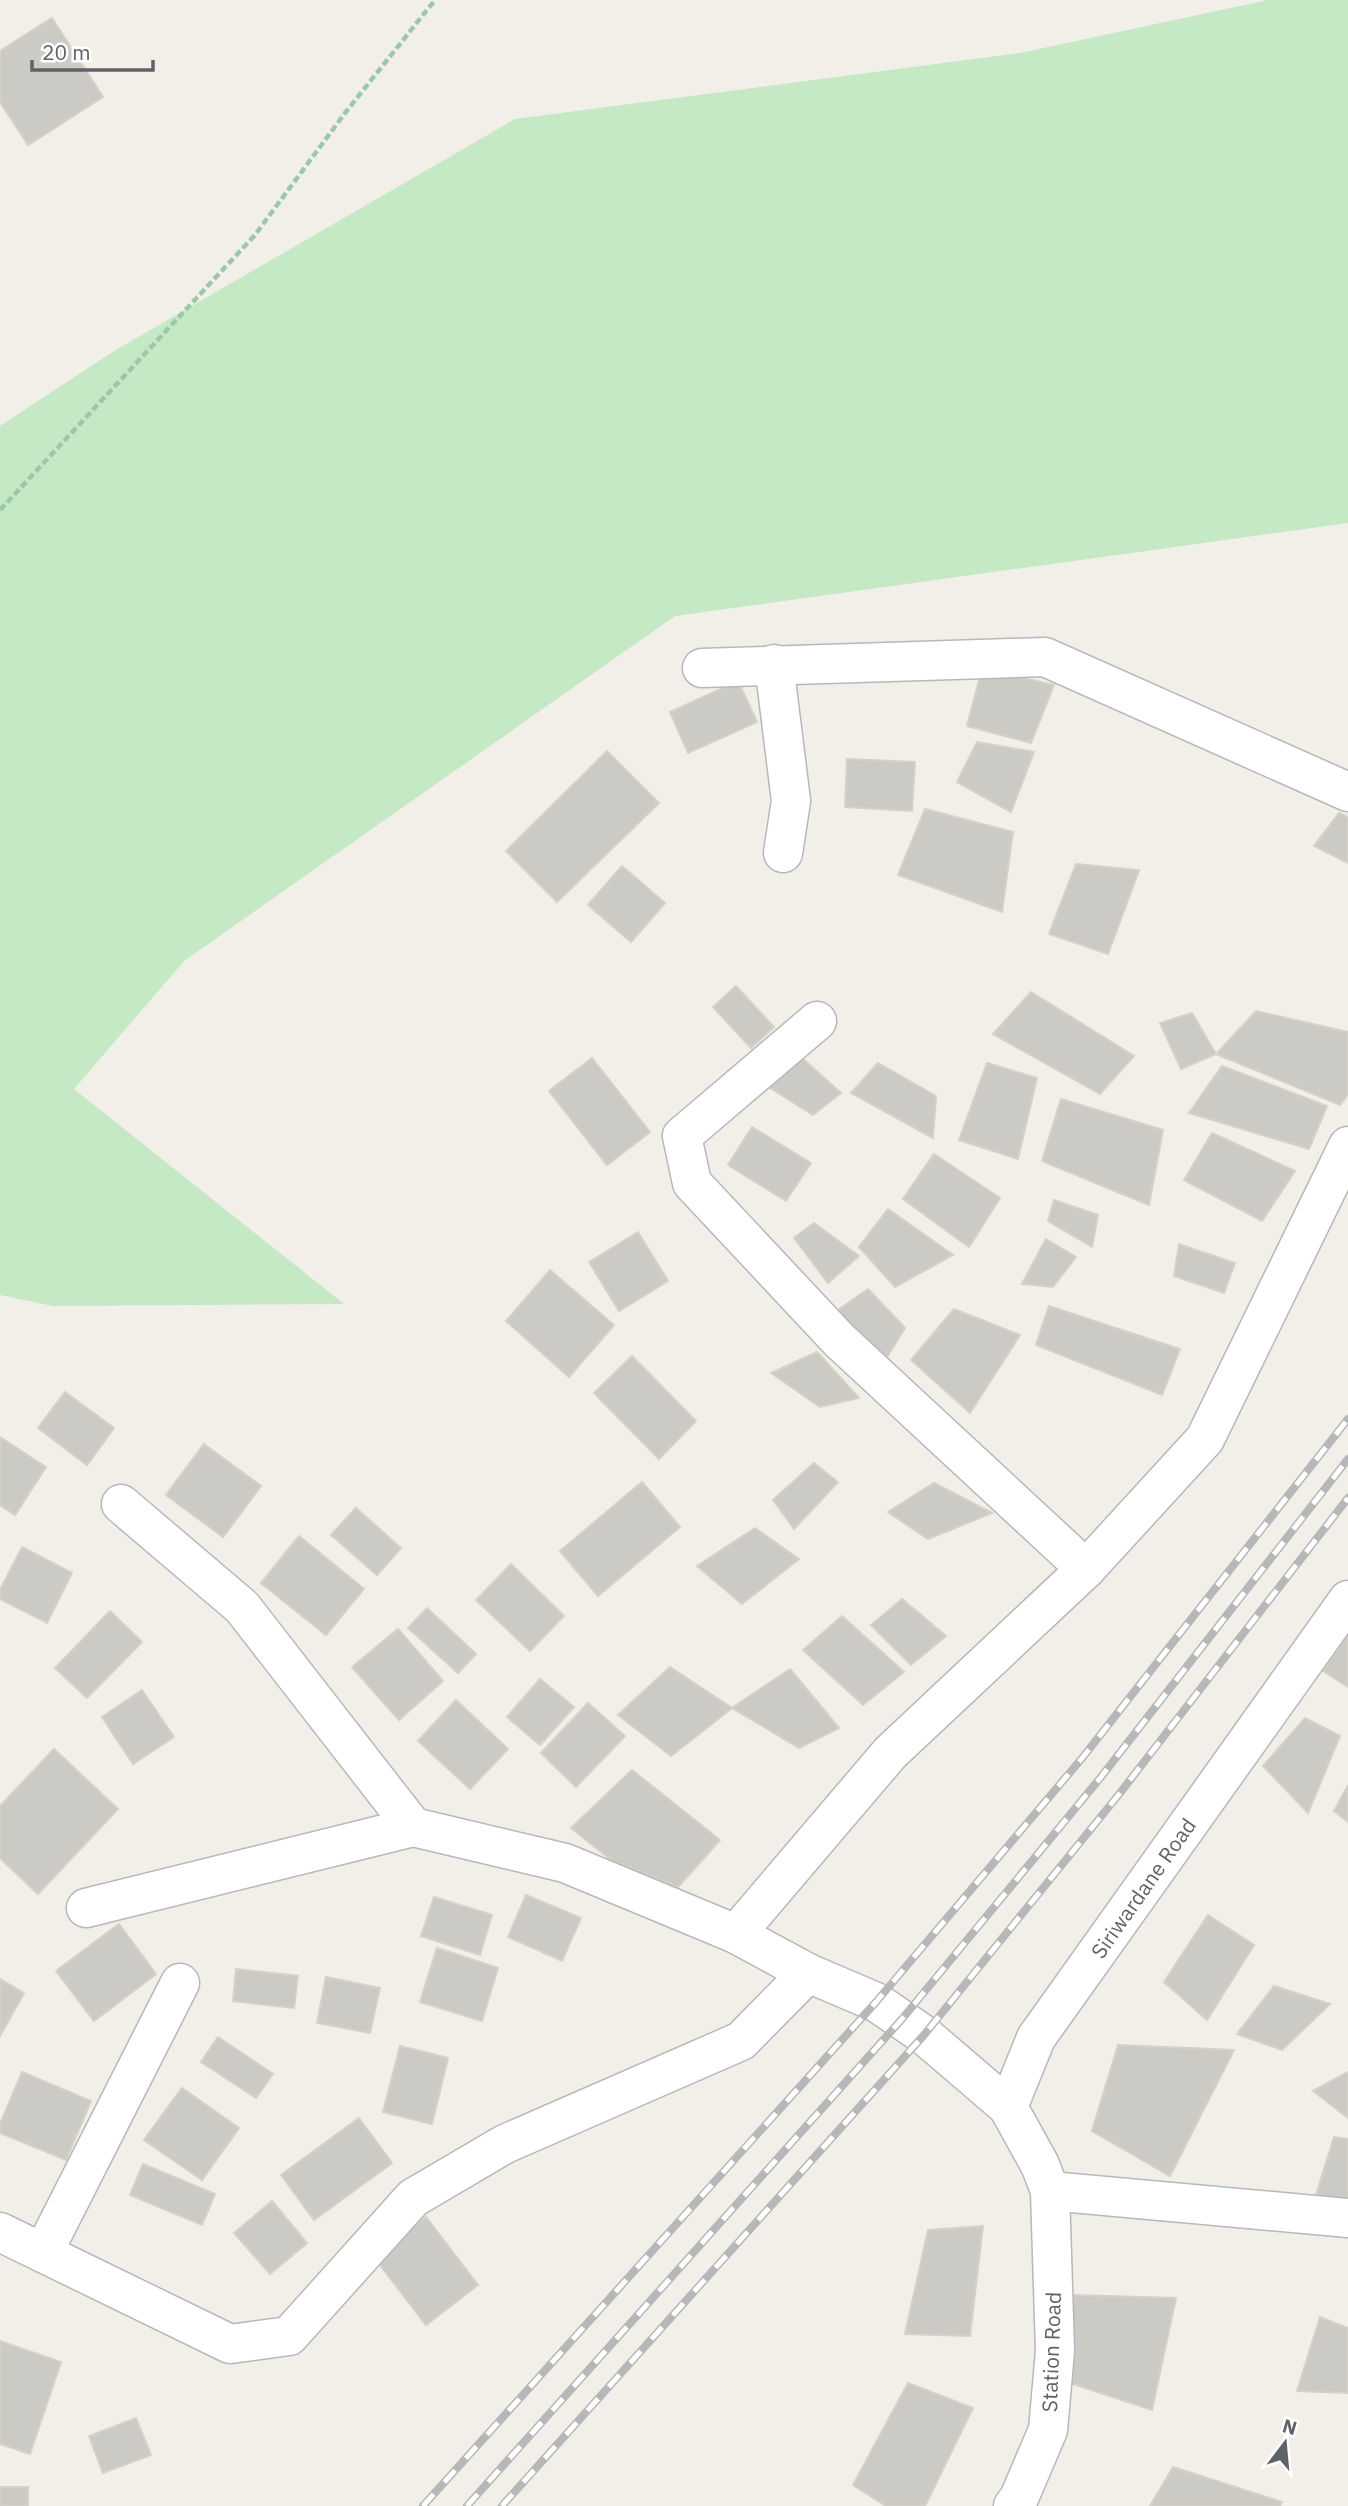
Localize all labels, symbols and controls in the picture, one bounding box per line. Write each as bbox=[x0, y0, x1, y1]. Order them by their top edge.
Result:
scale bar bbox=[32, 28, 152, 72]
text: 20 m bbox=[42, 38, 91, 66]
street label: Siriwardane Road bbox=[1084, 1812, 1202, 1964]
street label: Station Road bbox=[1035, 2291, 1067, 2413]
north arrow bbox=[1250, 2408, 1320, 2478]
text: N bbox=[1280, 2413, 1300, 2440]

